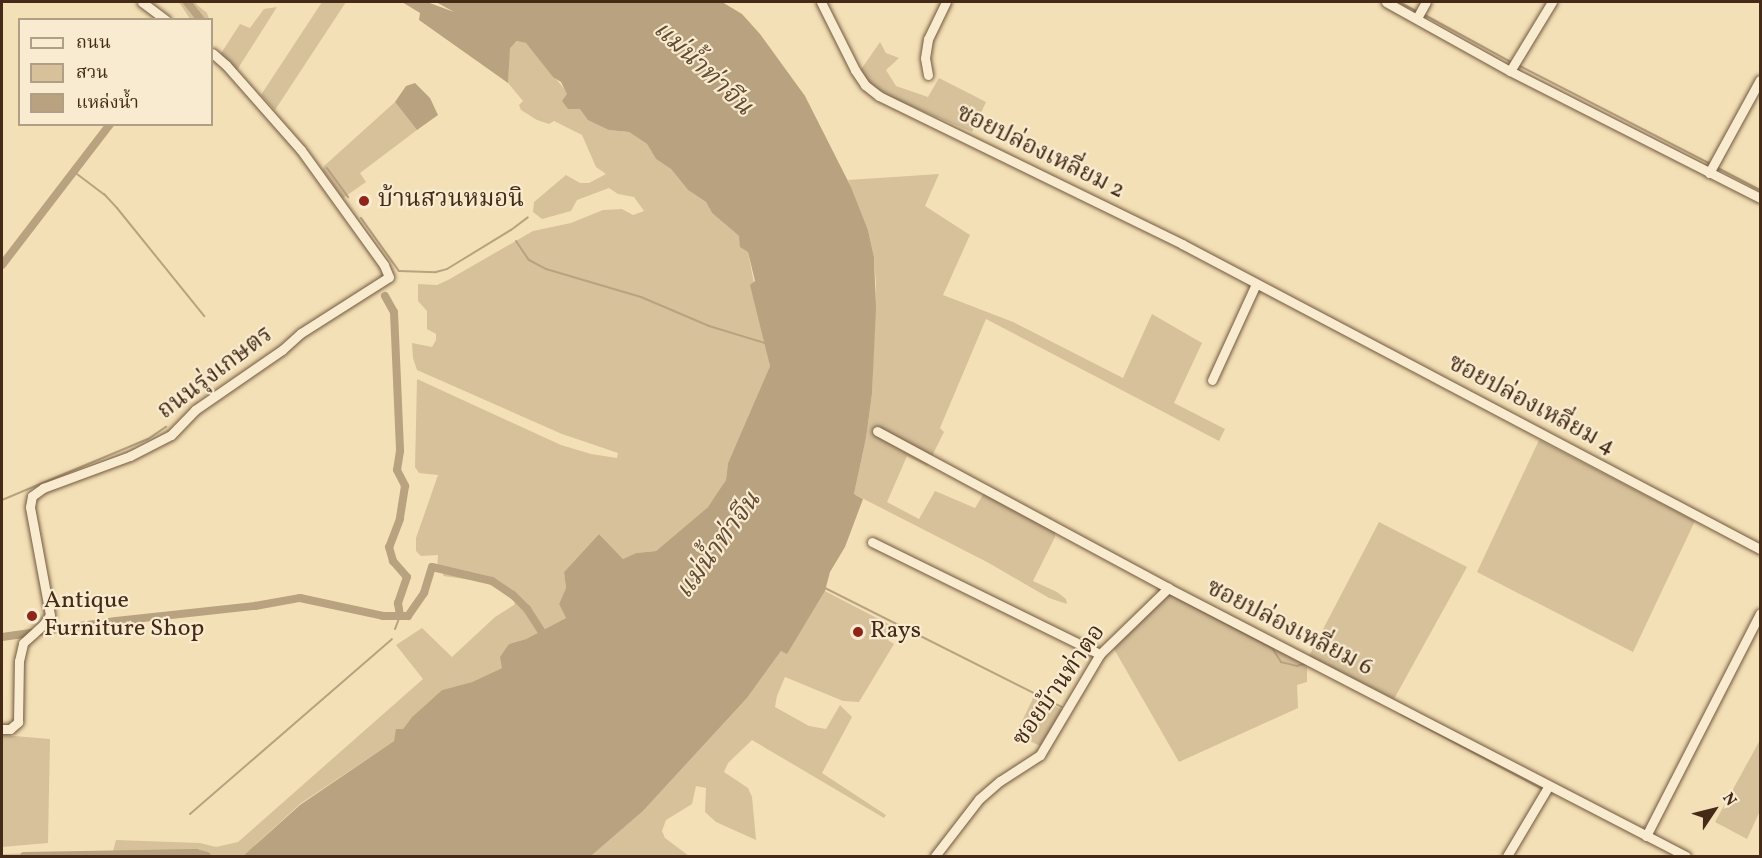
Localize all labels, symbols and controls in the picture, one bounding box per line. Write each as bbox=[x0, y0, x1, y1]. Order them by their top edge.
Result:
water label: แม่น้ำท่าจีน bbox=[646, 15, 758, 123]
legend bbox=[18, 18, 213, 126]
text: ถนน bbox=[76, 31, 111, 56]
text: สวน bbox=[76, 61, 108, 86]
text: แหล่งน้ำ bbox=[76, 91, 139, 116]
street label: ซอยปล่องเหลี่ยม 2 bbox=[951, 100, 1129, 206]
place label: บ้านสวนหมอนิ bbox=[378, 187, 524, 215]
marker: บ้านสวนหมอนิ bbox=[355, 192, 373, 210]
street label: ถนนรุ่งเกษตร bbox=[153, 321, 279, 427]
street label: ซอยปล่องเหลี่ยม 4 bbox=[1442, 350, 1620, 462]
water label: แม่น้ำท่าจีน bbox=[670, 486, 768, 606]
street label: ซอยปล่องเหลี่ยม 6 bbox=[1201, 575, 1377, 683]
place label: Antique Furniture Shop bbox=[44, 588, 204, 644]
marker: Antique Furniture Shop bbox=[25, 609, 39, 623]
place label: Rays bbox=[870, 618, 921, 646]
street label: ซอยบ้านท่าตอ bbox=[1007, 619, 1113, 753]
marker: Rays bbox=[851, 625, 865, 639]
north arrow bbox=[1684, 780, 1744, 840]
text: N bbox=[1716, 789, 1741, 811]

